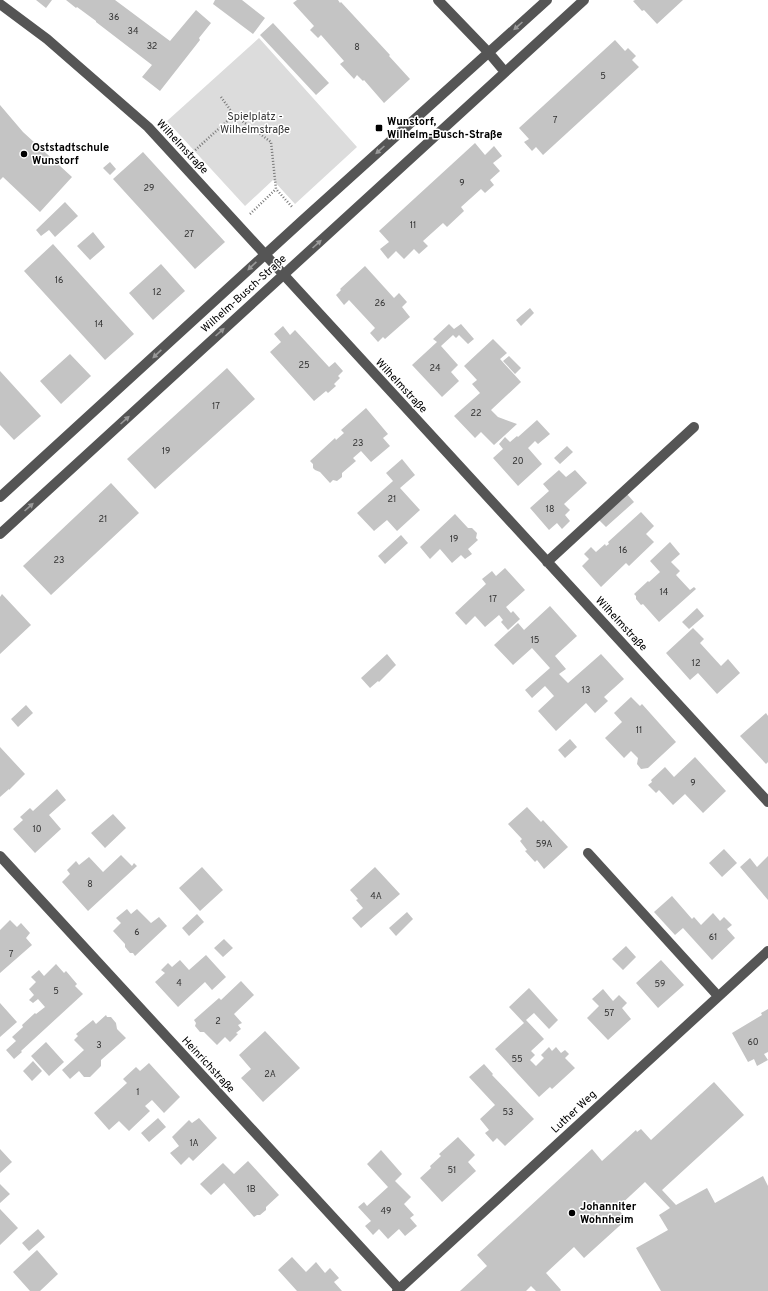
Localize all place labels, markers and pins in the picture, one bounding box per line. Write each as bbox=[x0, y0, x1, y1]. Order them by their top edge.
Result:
place label: Wunstorf, Wilhelm-Busch-Straße bbox=[387, 115, 502, 142]
marker: Wunstorf, Wilhelm-Busch-Straße bbox=[374, 123, 384, 133]
place label: Oststadtschule Wunstorf bbox=[32, 141, 109, 168]
marker: Oststadtschule Wunstorf bbox=[19, 149, 29, 159]
place label: Johanniter Wohnheim bbox=[580, 1200, 637, 1227]
marker: Johanniter Wohnheim bbox=[567, 1208, 577, 1218]

